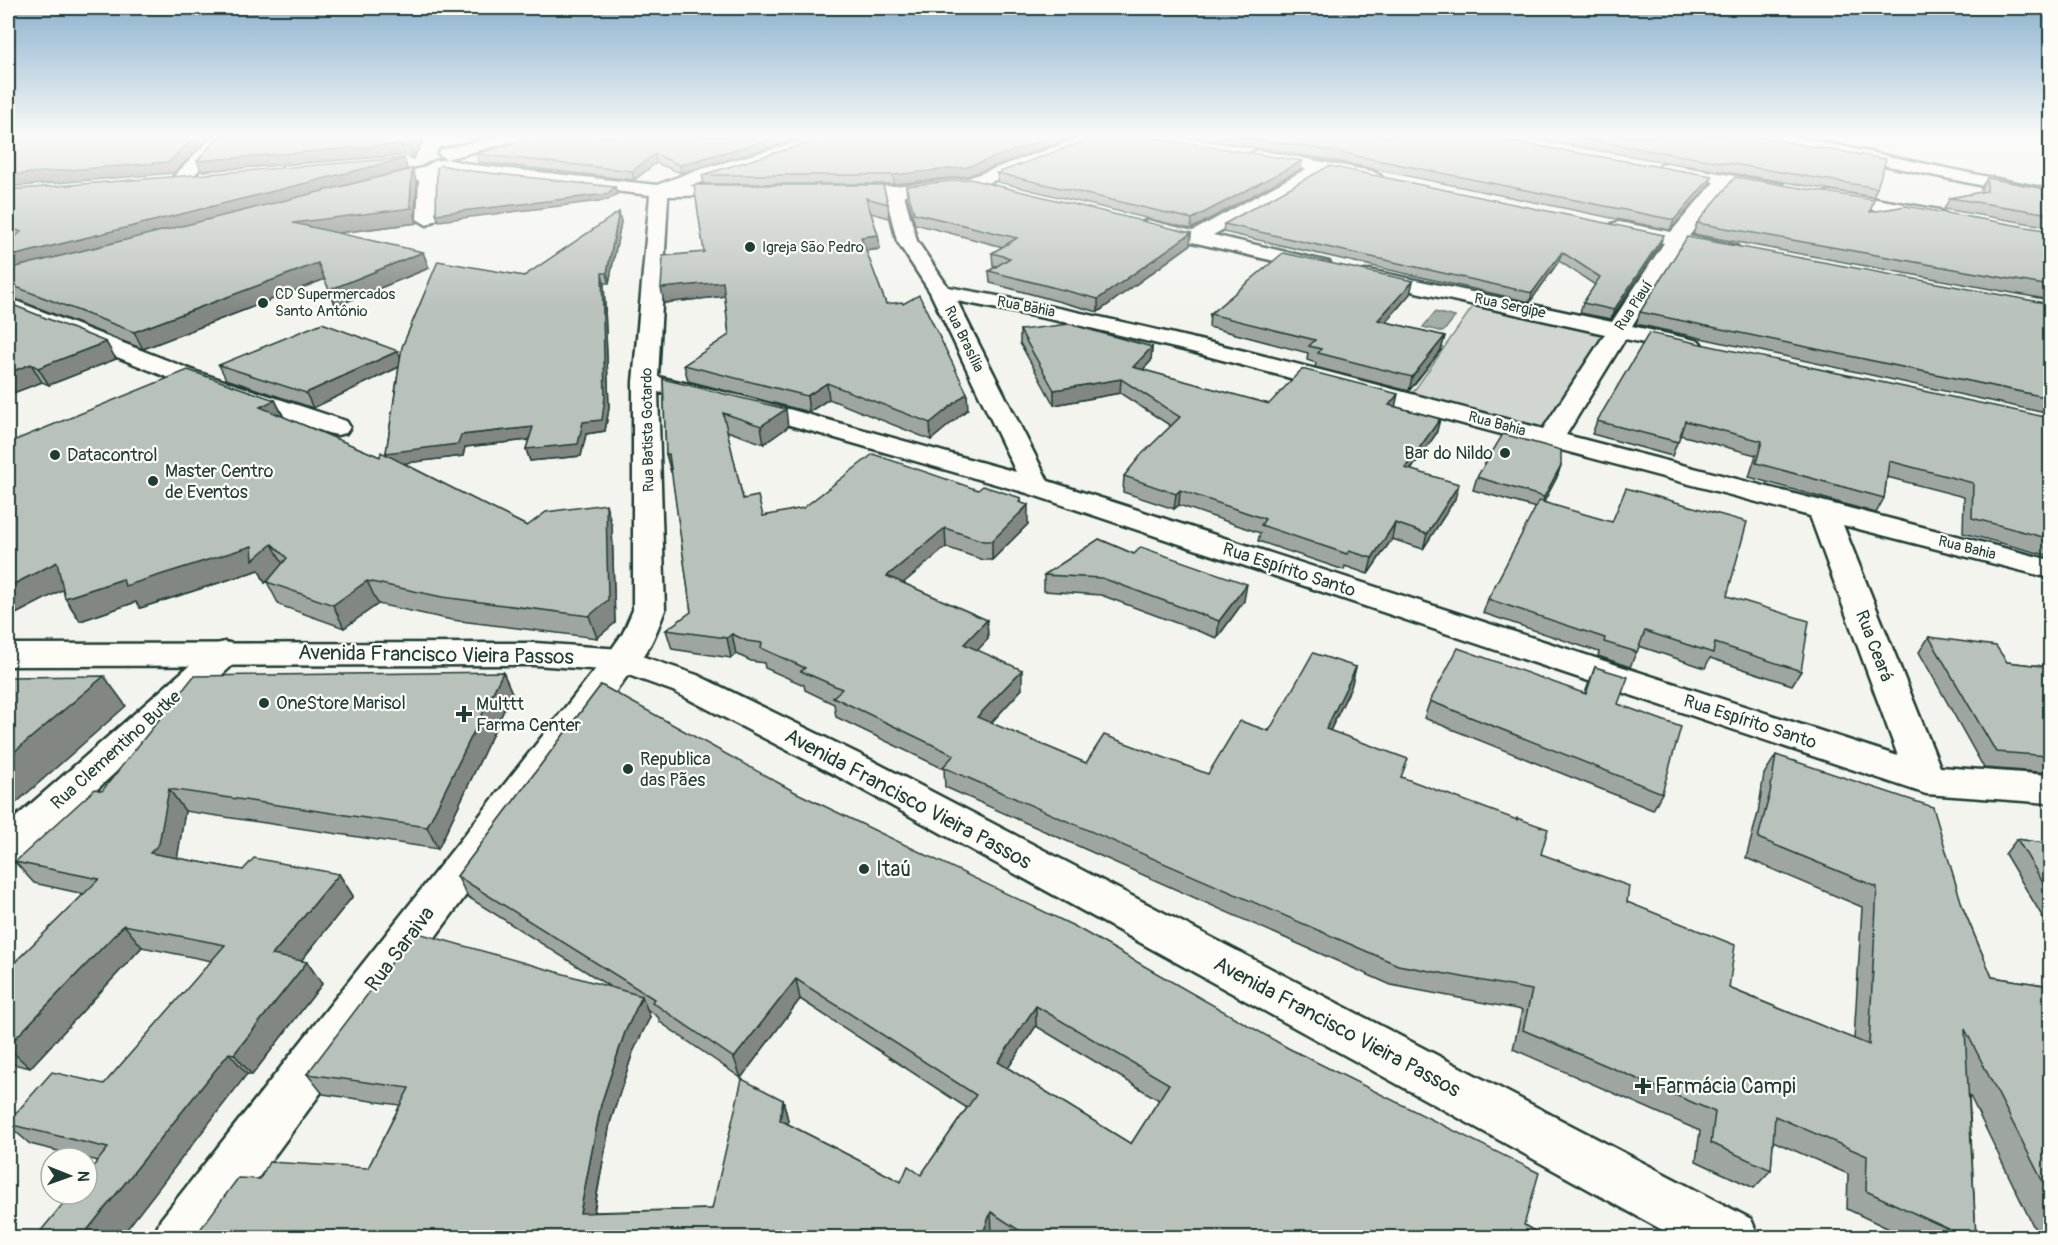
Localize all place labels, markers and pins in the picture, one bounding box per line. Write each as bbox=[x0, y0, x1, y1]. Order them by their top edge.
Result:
place label: Igreja São Pedro bbox=[762, 238, 864, 257]
marker: Igreja São Pedro bbox=[743, 240, 757, 254]
place label: CD Supermercados Santo Antônio bbox=[275, 285, 396, 321]
marker: CD Supermercados Santo Antônio bbox=[256, 296, 270, 310]
place label: Bar do Nildo bbox=[1404, 442, 1493, 465]
place label: Datacontrol bbox=[67, 444, 158, 467]
marker: Bar do Nildo bbox=[1498, 446, 1512, 460]
marker: Datacontrol bbox=[48, 448, 62, 462]
place label: Master Centro de Eventos bbox=[165, 460, 274, 504]
marker: Master Centro de Eventos bbox=[146, 474, 160, 488]
place label: OneStore Marisol bbox=[276, 692, 406, 715]
place label: Multtt Farma Center bbox=[476, 693, 582, 737]
marker: OneStore Marisol bbox=[257, 696, 271, 710]
marker: Multtt Farma Center bbox=[457, 707, 471, 721]
place label: Republica das Pães bbox=[640, 748, 711, 792]
marker: Republica das Pães bbox=[621, 762, 635, 776]
place label: Itaú bbox=[876, 856, 911, 883]
marker: Itaú bbox=[857, 862, 871, 876]
place label: Farmácia Campi bbox=[1655, 1073, 1796, 1100]
marker: Farmácia Campi bbox=[1636, 1079, 1650, 1093]

